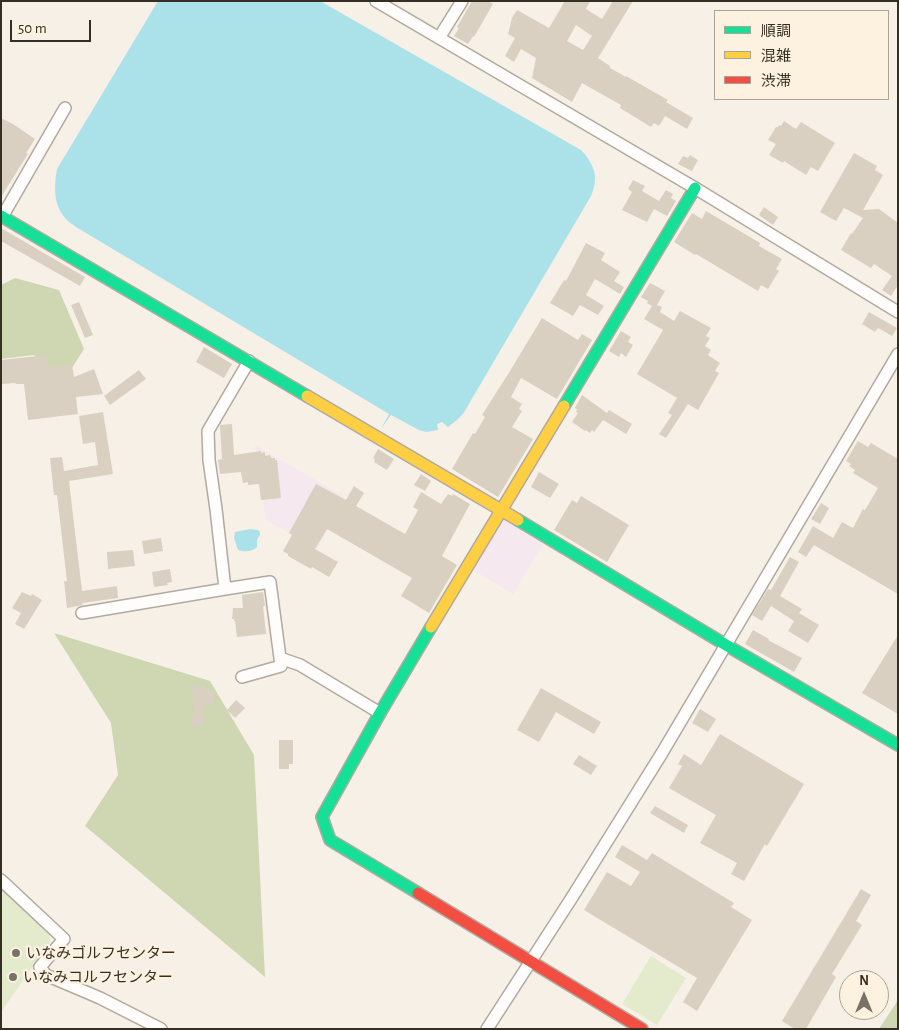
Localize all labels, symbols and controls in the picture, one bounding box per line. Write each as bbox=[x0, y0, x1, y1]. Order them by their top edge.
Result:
scale bar bbox=[12, 10, 94, 42]
legend bbox=[714, 10, 889, 100]
text: 50 m bbox=[18, 21, 47, 36]
text: 順調 bbox=[761, 24, 791, 39]
text: 混雑 bbox=[761, 49, 791, 64]
text: 渋滞 bbox=[761, 74, 791, 89]
place label: いなみゴルフセンター bbox=[26, 944, 176, 962]
marker: いなみゴルフセンター bbox=[10, 947, 22, 959]
place label: いなみコルフセンター bbox=[23, 968, 173, 986]
north arrow bbox=[839, 970, 889, 1020]
marker: いなみコルフセンター bbox=[7, 971, 19, 983]
text: N bbox=[859, 974, 869, 988]

